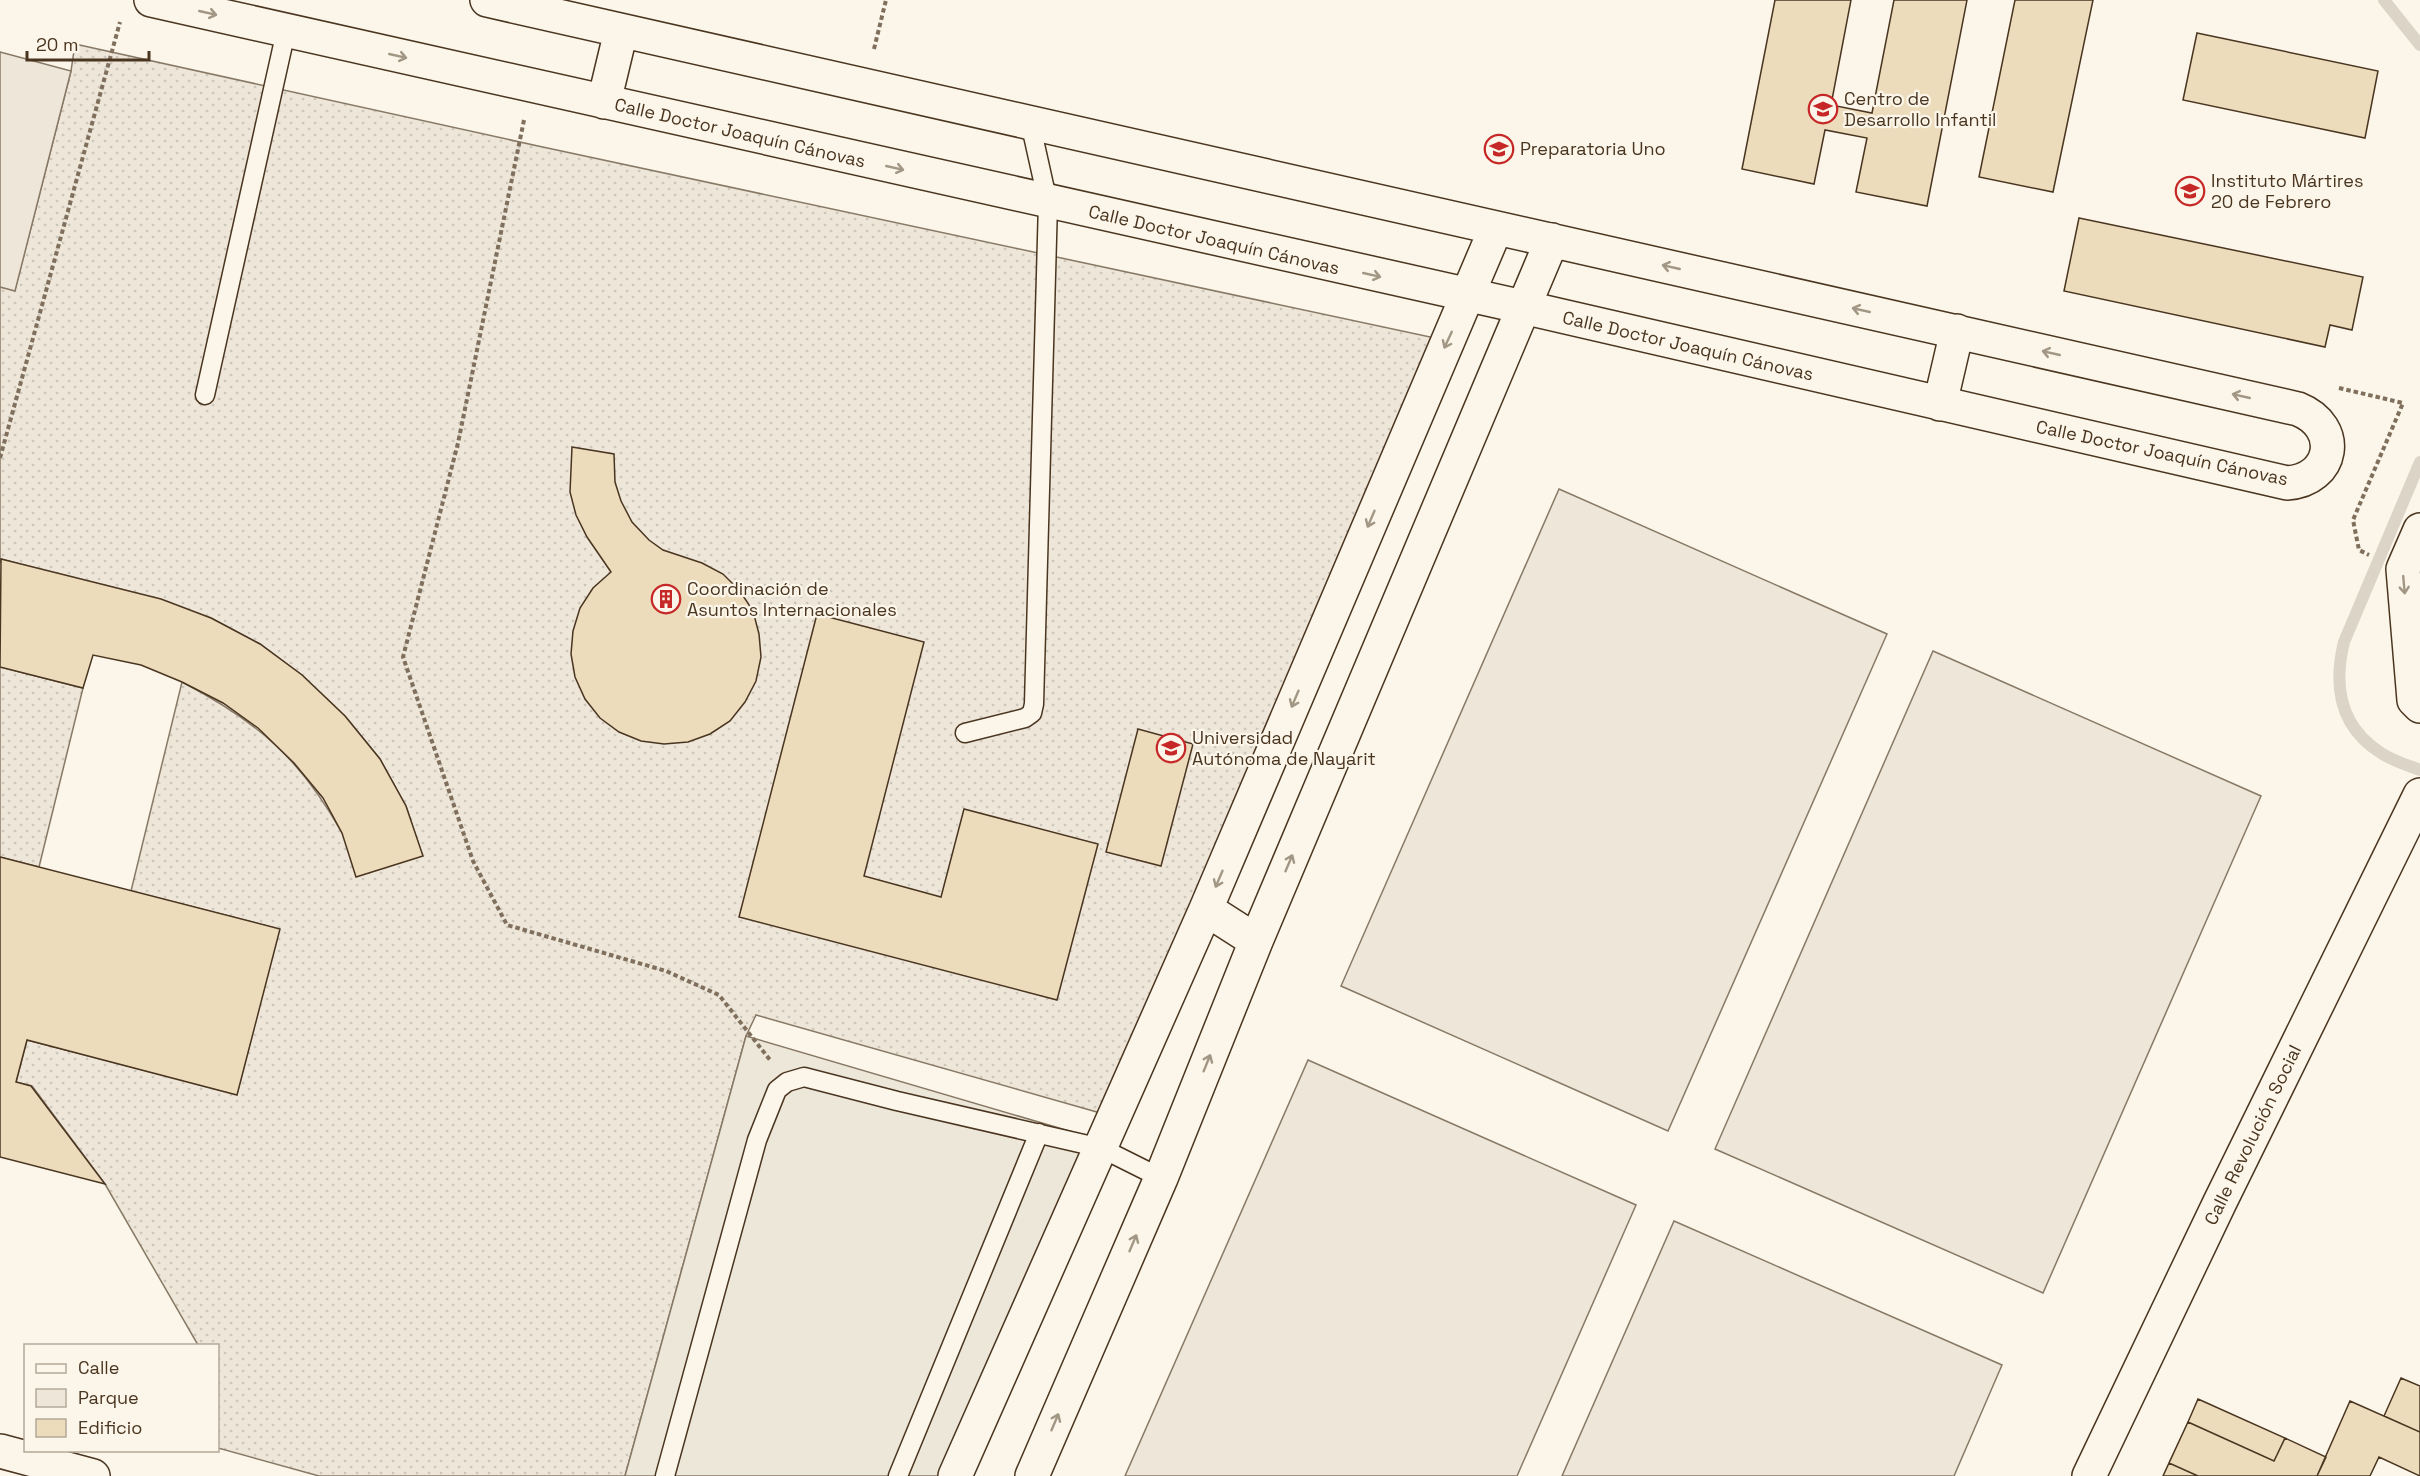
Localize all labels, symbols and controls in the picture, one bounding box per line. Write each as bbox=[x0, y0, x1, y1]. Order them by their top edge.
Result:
one-way arrow bbox=[197, 8, 217, 19]
scale bar bbox=[27, 24, 148, 62]
text: 20 m bbox=[36, 33, 79, 56]
one-way arrow bbox=[388, 51, 407, 63]
place label: Centro de Desarrollo Infantil bbox=[1844, 87, 1997, 131]
street label: Calle Doctor Joaquín Cánovas bbox=[612, 92, 868, 173]
school or university icon: Centro de Desarrollo Infantil bbox=[1807, 93, 1839, 125]
school or university icon: Preparatoria Uno bbox=[1483, 133, 1515, 165]
place label: Preparatoria Uno bbox=[1520, 137, 1666, 160]
one-way arrow bbox=[886, 163, 905, 175]
place label: Instituto Mártires 20 de Febrero bbox=[2211, 169, 2363, 213]
school or university icon: Instituto Mártires 20 de Febrero bbox=[2174, 175, 2206, 207]
street label: Calle Doctor Joaquín Cánovas bbox=[1086, 199, 1342, 280]
one-way arrow bbox=[1661, 261, 1681, 272]
one-way arrow bbox=[1362, 270, 1382, 281]
one-way arrow bbox=[1852, 303, 1871, 315]
street label: Calle Doctor Joaquín Cánovas bbox=[1560, 305, 1816, 386]
one-way arrow bbox=[1441, 331, 1452, 349]
one-way arrow bbox=[2042, 346, 2061, 358]
one-way arrow bbox=[2232, 389, 2251, 401]
street label: Calle Doctor Joaquín Cánovas bbox=[2034, 415, 2290, 490]
one-way arrow bbox=[1365, 510, 1376, 528]
one-way arrow bbox=[2399, 574, 2410, 594]
place label: Coordinación de Asuntos Internacionales bbox=[687, 577, 897, 621]
building icon: Coordinación de Asuntos Internacionales bbox=[650, 583, 682, 615]
one-way arrow bbox=[1289, 689, 1300, 708]
place label: Universidad Autónoma de Nayarit bbox=[1192, 726, 1376, 770]
school or university icon: Universidad Autónoma de Nayarit bbox=[1155, 732, 1187, 764]
one-way arrow bbox=[1284, 854, 1295, 873]
one-way arrow bbox=[1213, 869, 1224, 887]
street label: Calle Revolución Social bbox=[2199, 1041, 2306, 1229]
one-way arrow bbox=[1202, 1054, 1213, 1073]
one-way arrow bbox=[1128, 1235, 1139, 1253]
legend bbox=[24, 1344, 219, 1452]
text: Calle bbox=[78, 1356, 119, 1379]
text: Parque bbox=[78, 1386, 139, 1409]
one-way arrow bbox=[1050, 1414, 1062, 1432]
text: Edificio bbox=[78, 1416, 142, 1439]

